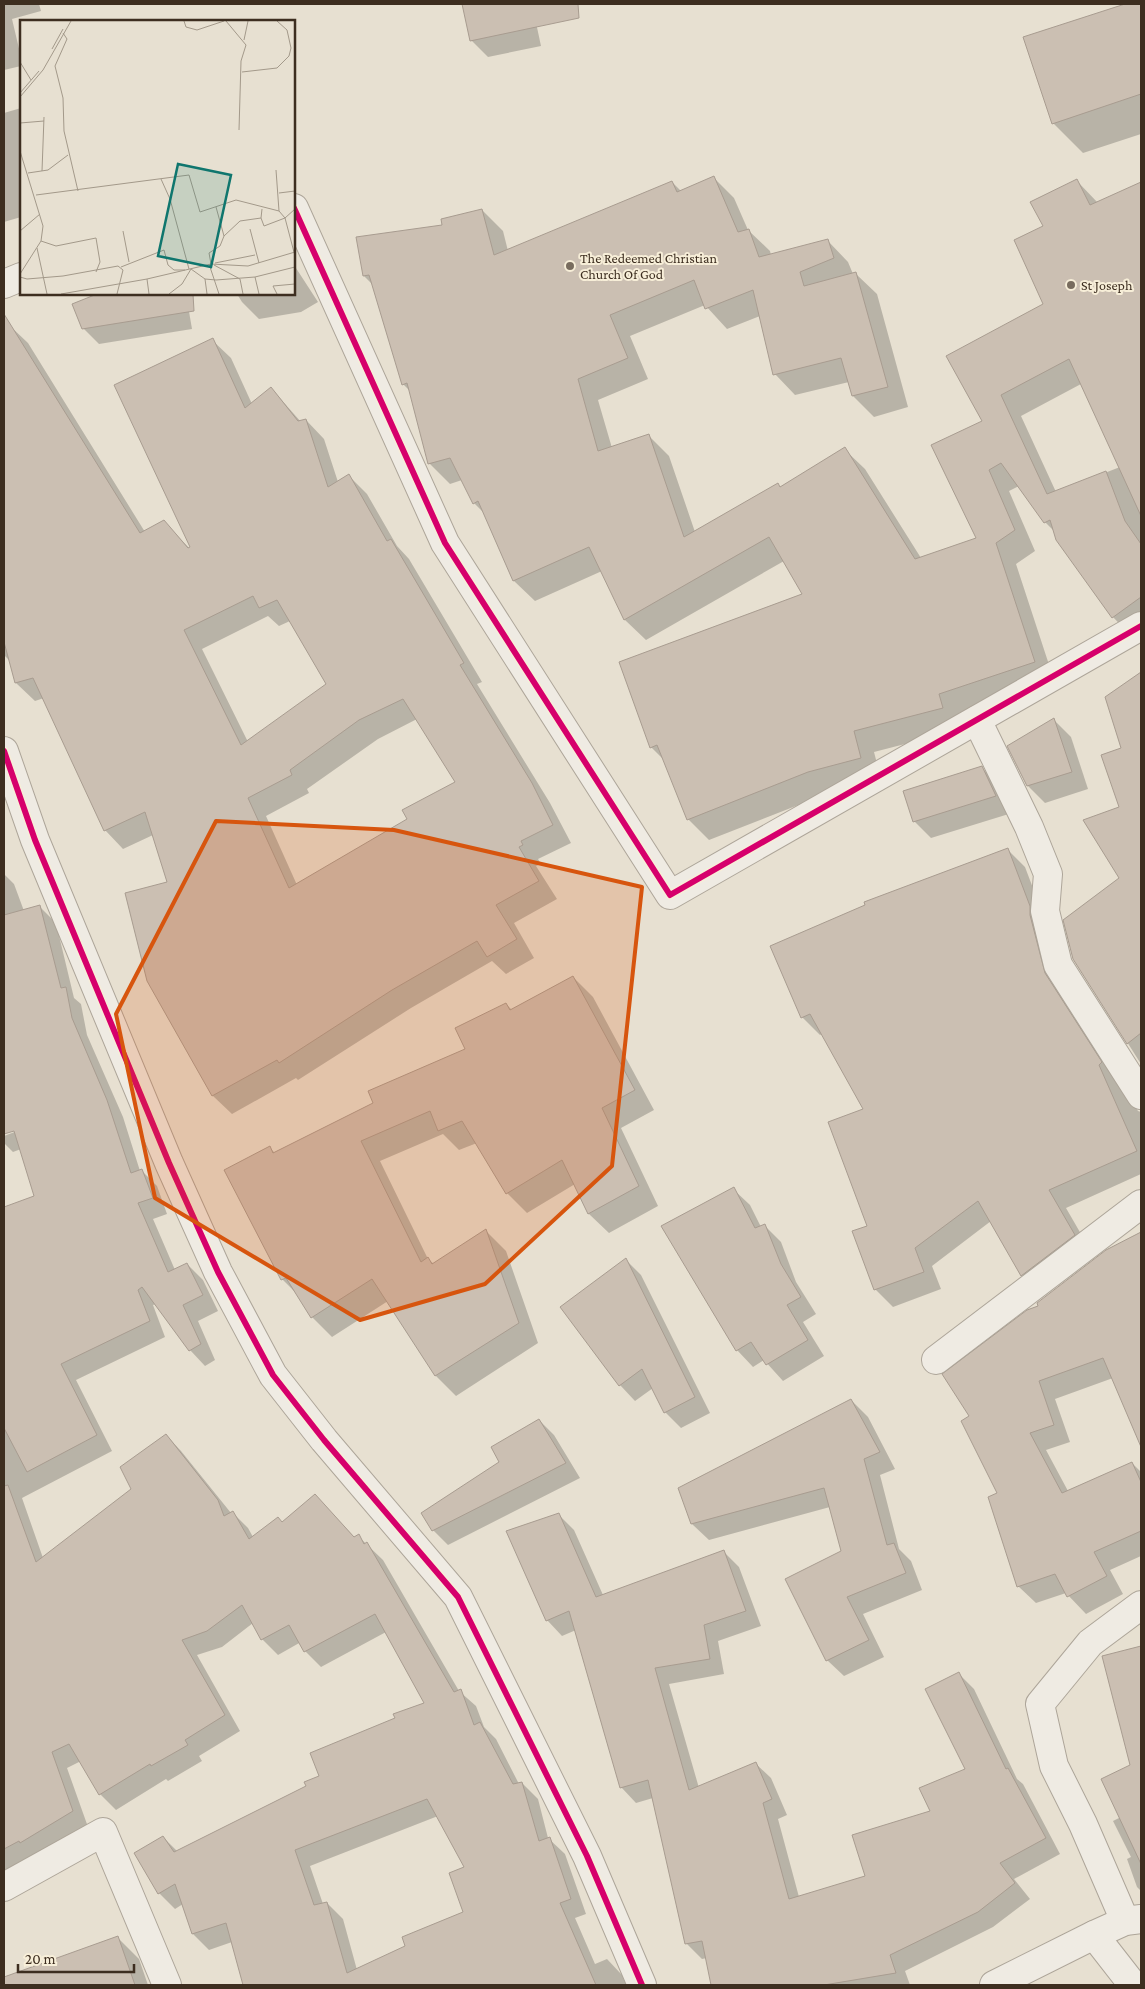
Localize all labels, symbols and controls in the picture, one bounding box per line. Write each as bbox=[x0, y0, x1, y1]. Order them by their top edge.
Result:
inset map bbox=[20, 20, 295, 295]
place label: The Redeemed Christian Church Of God bbox=[580, 250, 717, 282]
marker: The Redeemed Christian Church Of God bbox=[564, 260, 576, 272]
place label: St Joseph bbox=[1081, 277, 1133, 293]
marker: St Joseph bbox=[1065, 279, 1077, 291]
scale bar bbox=[18, 1942, 134, 1974]
text: 20 m bbox=[25, 1951, 56, 1967]

